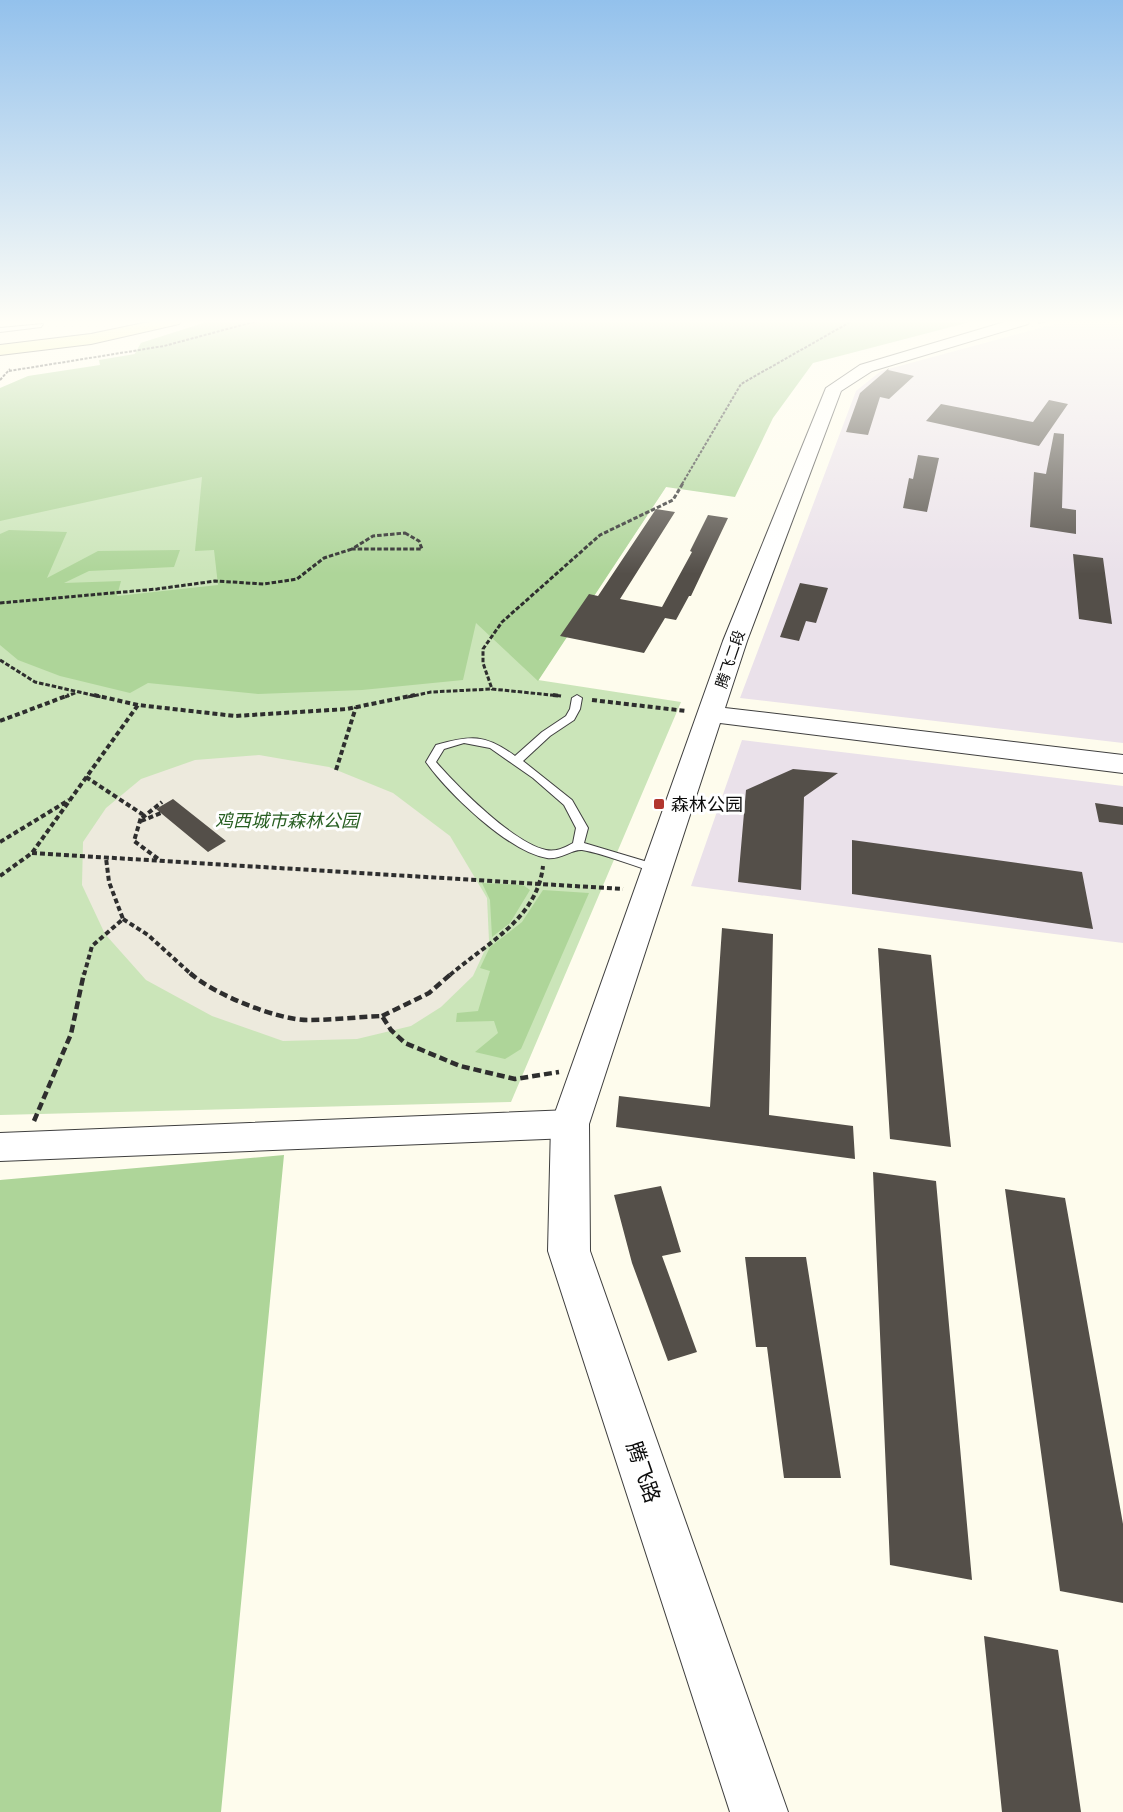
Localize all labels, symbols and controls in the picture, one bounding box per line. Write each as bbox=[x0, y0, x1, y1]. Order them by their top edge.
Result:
street label: 腾飞二段 bbox=[711, 628, 749, 690]
place label: 森林公园 bbox=[671, 793, 743, 816]
marker: 森林公园 bbox=[652, 797, 666, 811]
park label: 鸡西城市森林公园 bbox=[215, 809, 362, 832]
street label: 腾飞路 bbox=[621, 1438, 667, 1506]

